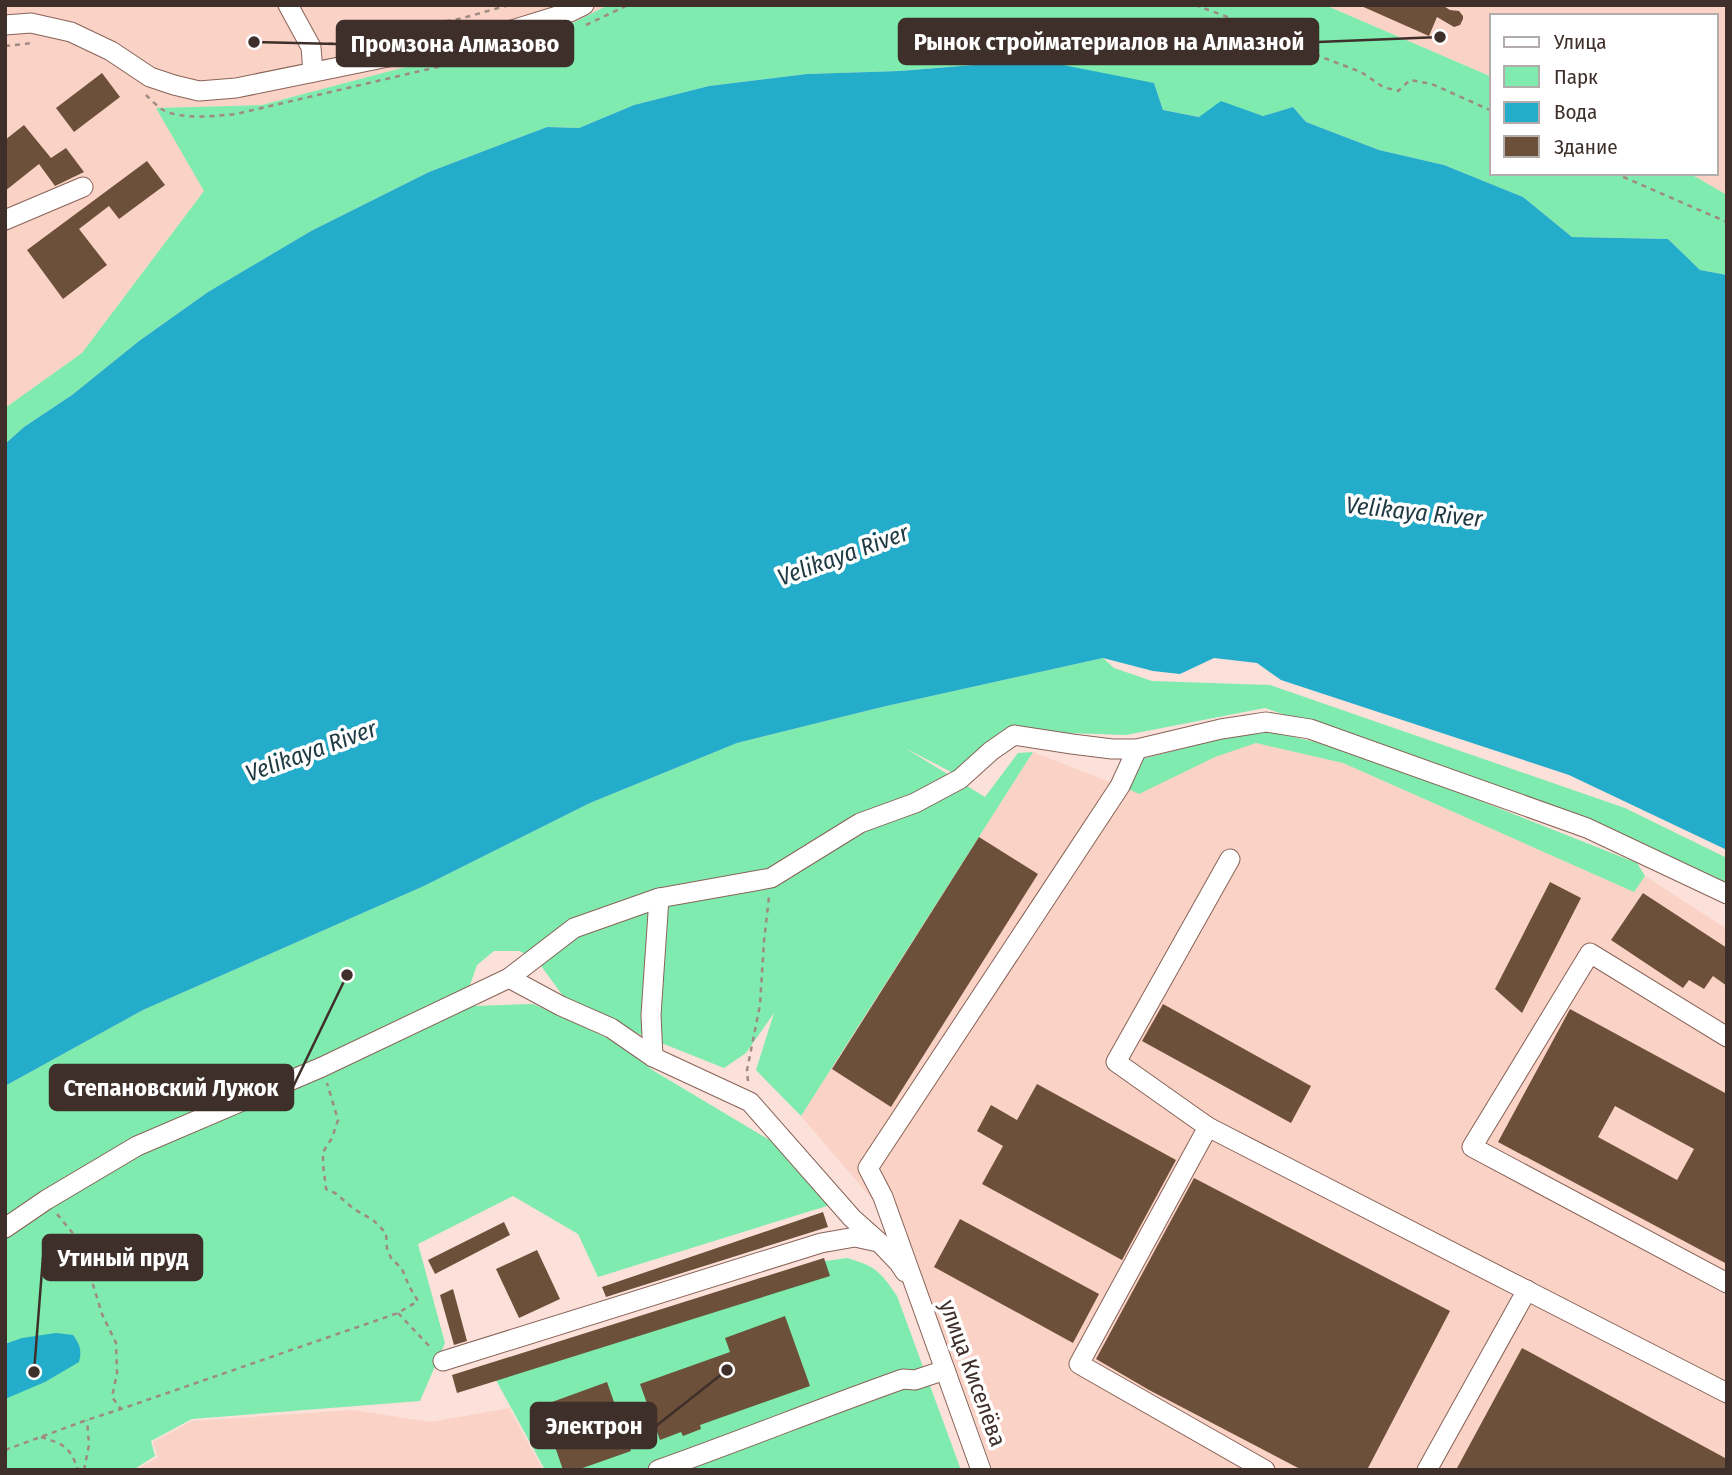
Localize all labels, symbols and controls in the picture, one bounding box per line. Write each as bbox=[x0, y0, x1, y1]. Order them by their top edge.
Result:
legend bbox=[1490, 14, 1718, 175]
callout: Рынок стройматериалов на Алмазной bbox=[899, 19, 1318, 64]
callout: Промзона Алмазово bbox=[337, 21, 573, 66]
text: Рынок стройматериалов на Алмазной bbox=[914, 28, 1304, 56]
text: Улица bbox=[1553, 29, 1607, 55]
text: Промзона Алмазово bbox=[351, 30, 559, 58]
text: Парк bbox=[1554, 64, 1598, 90]
text: Вода bbox=[1554, 99, 1597, 125]
text: Здание bbox=[1554, 134, 1618, 160]
water label: Velikaya River bbox=[1344, 491, 1484, 533]
water label: Velikaya River bbox=[774, 518, 913, 592]
water label: Velikaya River bbox=[242, 714, 381, 788]
callout: Степановский Лужок bbox=[50, 1065, 293, 1110]
text: Степановский Лужок bbox=[63, 1074, 280, 1102]
callout: Утиный пруд bbox=[43, 1235, 202, 1280]
text: Утиный пруд bbox=[56, 1244, 189, 1272]
street label: улица Киселёва bbox=[934, 1296, 1012, 1450]
callout: Электрон bbox=[531, 1403, 656, 1448]
text: Электрон bbox=[546, 1412, 642, 1440]

